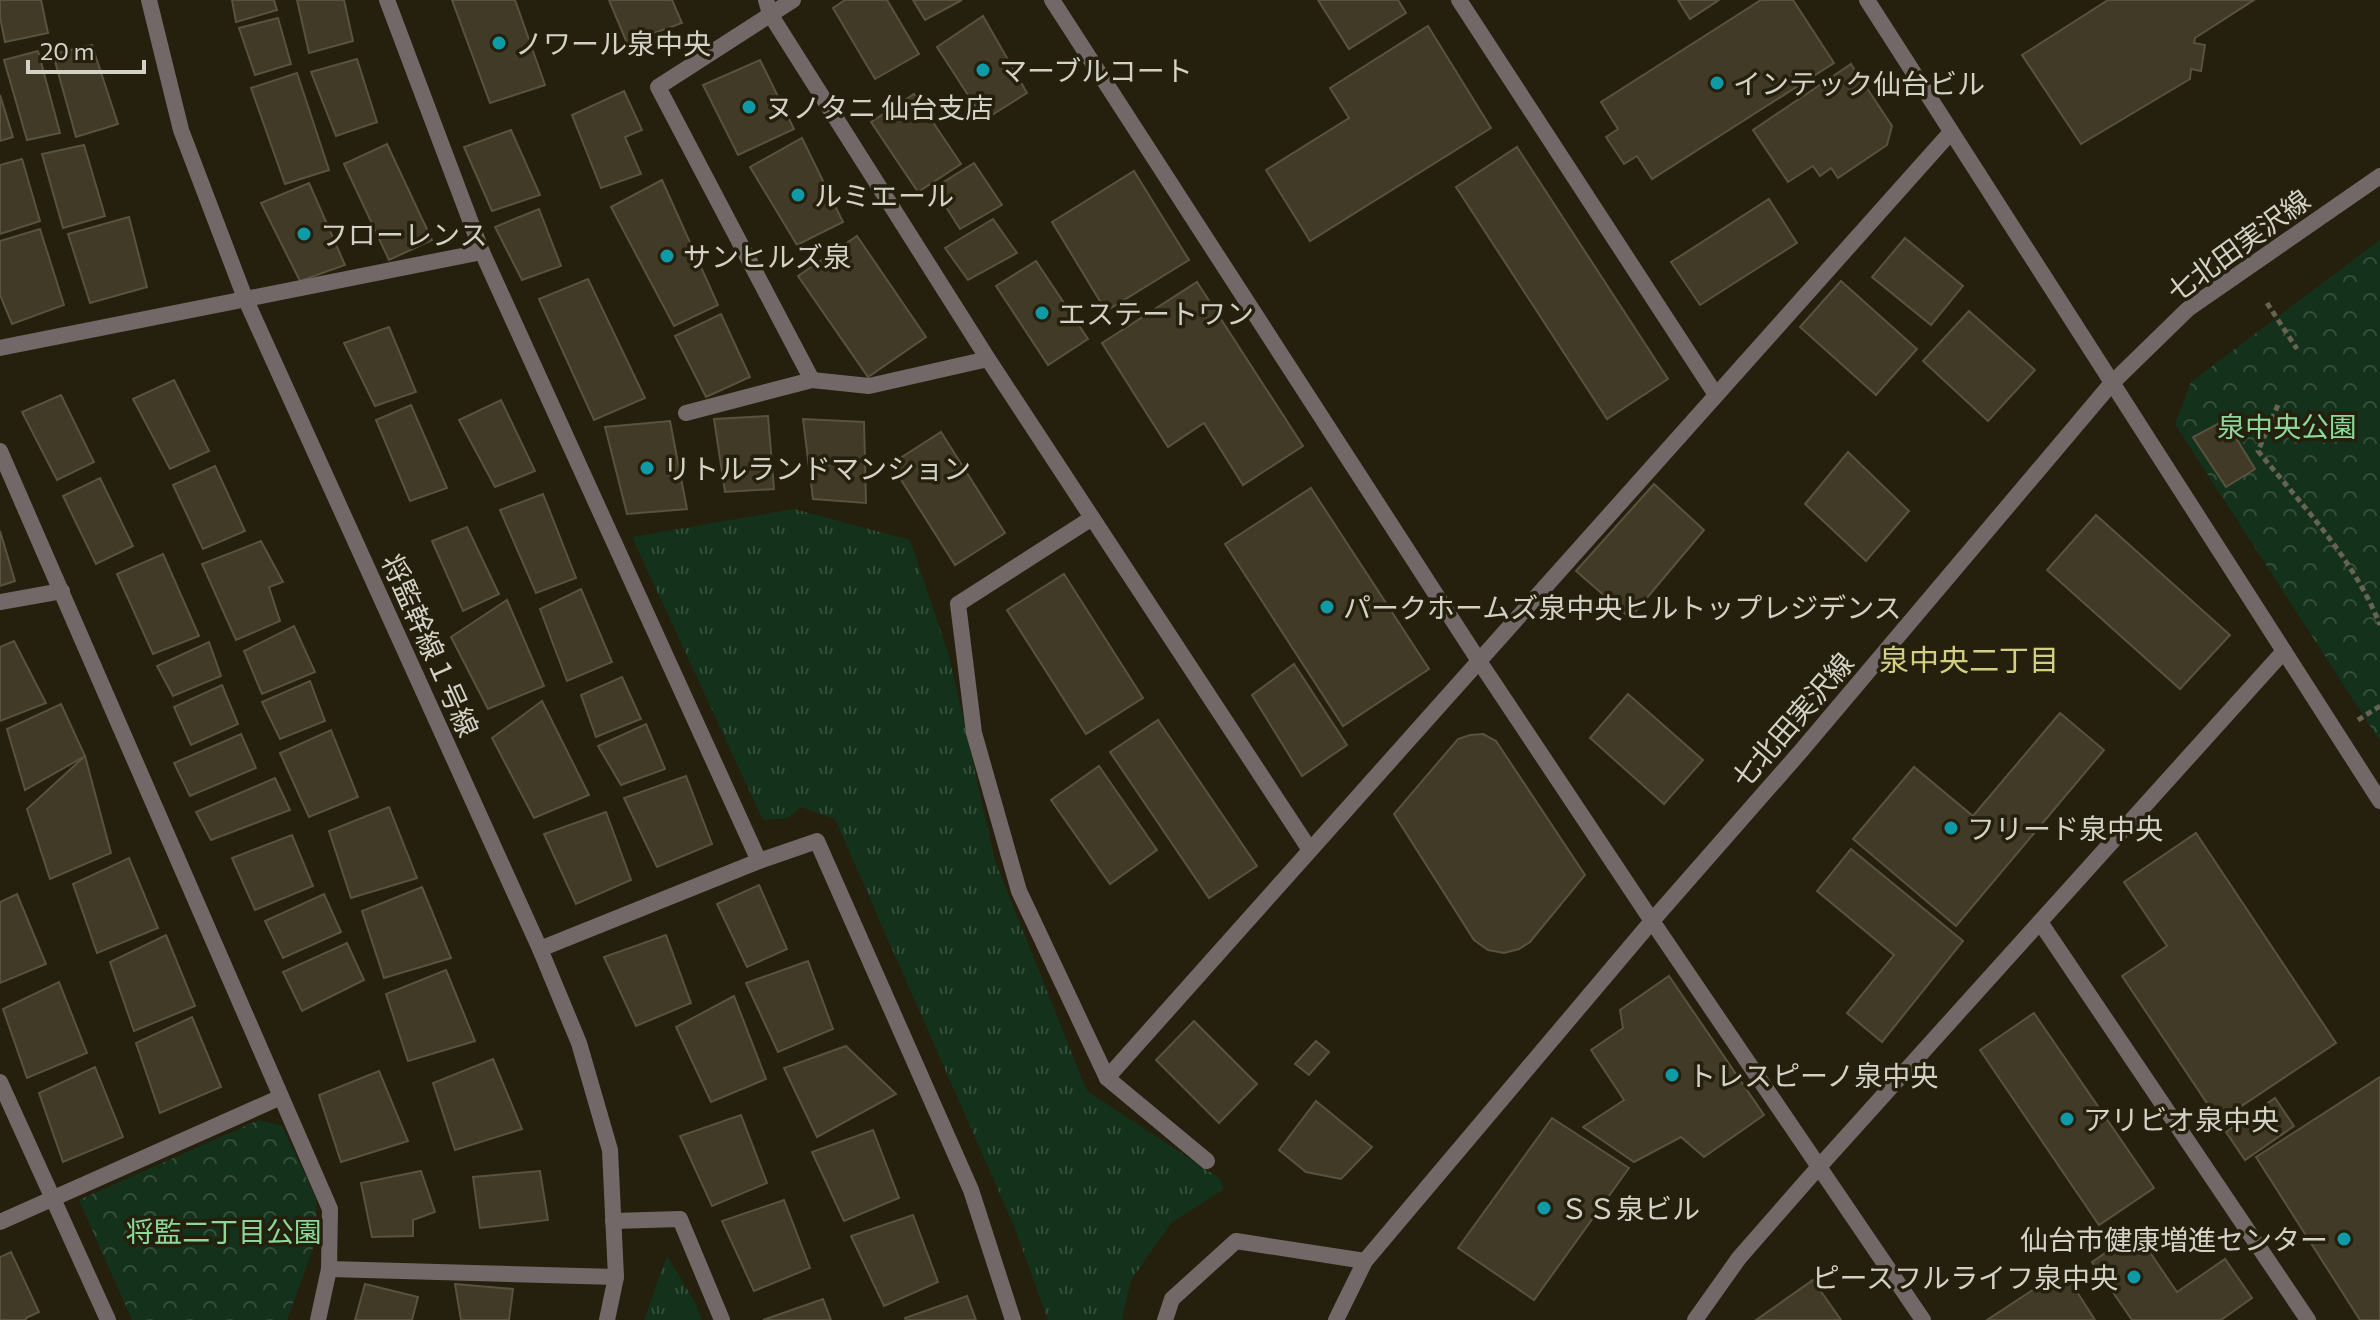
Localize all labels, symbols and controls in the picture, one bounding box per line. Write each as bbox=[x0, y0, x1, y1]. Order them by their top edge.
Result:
scale bar bbox=[28, 24, 144, 74]
place label: ノワール泉中央 bbox=[515, 26, 711, 60]
marker: ノワール泉中央 bbox=[490, 34, 508, 52]
text: 20 m bbox=[40, 36, 94, 65]
place label: マーブルコート bbox=[999, 53, 1193, 87]
marker: マーブルコート bbox=[974, 61, 992, 79]
place label: インテック仙台ビル bbox=[1733, 66, 1985, 100]
marker: インテック仙台ビル bbox=[1708, 74, 1726, 92]
place label: ヌノタニ 仙台支店 bbox=[765, 90, 993, 124]
marker: ヌノタニ 仙台支店 bbox=[740, 98, 758, 116]
place label: ルミエール bbox=[814, 178, 954, 212]
street label: 七北田実沢線 bbox=[2160, 182, 2316, 308]
marker: ルミエール bbox=[789, 186, 807, 204]
place label: フローレンス bbox=[320, 217, 487, 251]
marker: フローレンス bbox=[295, 225, 313, 243]
place label: サンヒルズ泉 bbox=[683, 239, 851, 273]
marker: サンヒルズ泉 bbox=[658, 247, 676, 265]
place label: エステートワン bbox=[1058, 296, 1254, 330]
marker: エステートワン bbox=[1033, 304, 1051, 322]
park label: 泉中央公園 bbox=[2217, 409, 2357, 443]
place label: リトルランドマンション bbox=[663, 451, 971, 485]
marker: リトルランドマンション bbox=[638, 459, 656, 477]
street label: 将監幹線１号線 bbox=[376, 549, 486, 741]
place label: パークホームズ泉中央ヒルトップレジデンス bbox=[1343, 590, 1902, 624]
marker: パークホームズ泉中央ヒルトップレジデンス bbox=[1318, 598, 1336, 616]
district label: 泉中央二丁目 bbox=[1879, 640, 2059, 677]
street label: 七北田実沢線 bbox=[1724, 645, 1860, 795]
place label: フリード泉中央 bbox=[1967, 811, 2163, 845]
marker: フリード泉中央 bbox=[1942, 819, 1960, 837]
place label: トレスピーノ泉中央 bbox=[1688, 1058, 1938, 1092]
marker: トレスピーノ泉中央 bbox=[1663, 1066, 1681, 1084]
place label: アリビオ泉中央 bbox=[2083, 1102, 2279, 1136]
marker: アリビオ泉中央 bbox=[2058, 1110, 2076, 1128]
place label: ＳＳ泉ビル bbox=[1560, 1191, 1700, 1225]
marker: ＳＳ泉ビル bbox=[1535, 1199, 1553, 1217]
park label: 将監二丁目公園 bbox=[126, 1214, 322, 1248]
place label: 仙台市健康増進センター bbox=[2020, 1222, 2328, 1256]
marker: 仙台市健康増進センター bbox=[2335, 1230, 2353, 1248]
place label: ピースフルライフ泉中央 bbox=[1811, 1260, 2118, 1294]
marker: ピースフルライフ泉中央 bbox=[2125, 1268, 2143, 1286]

